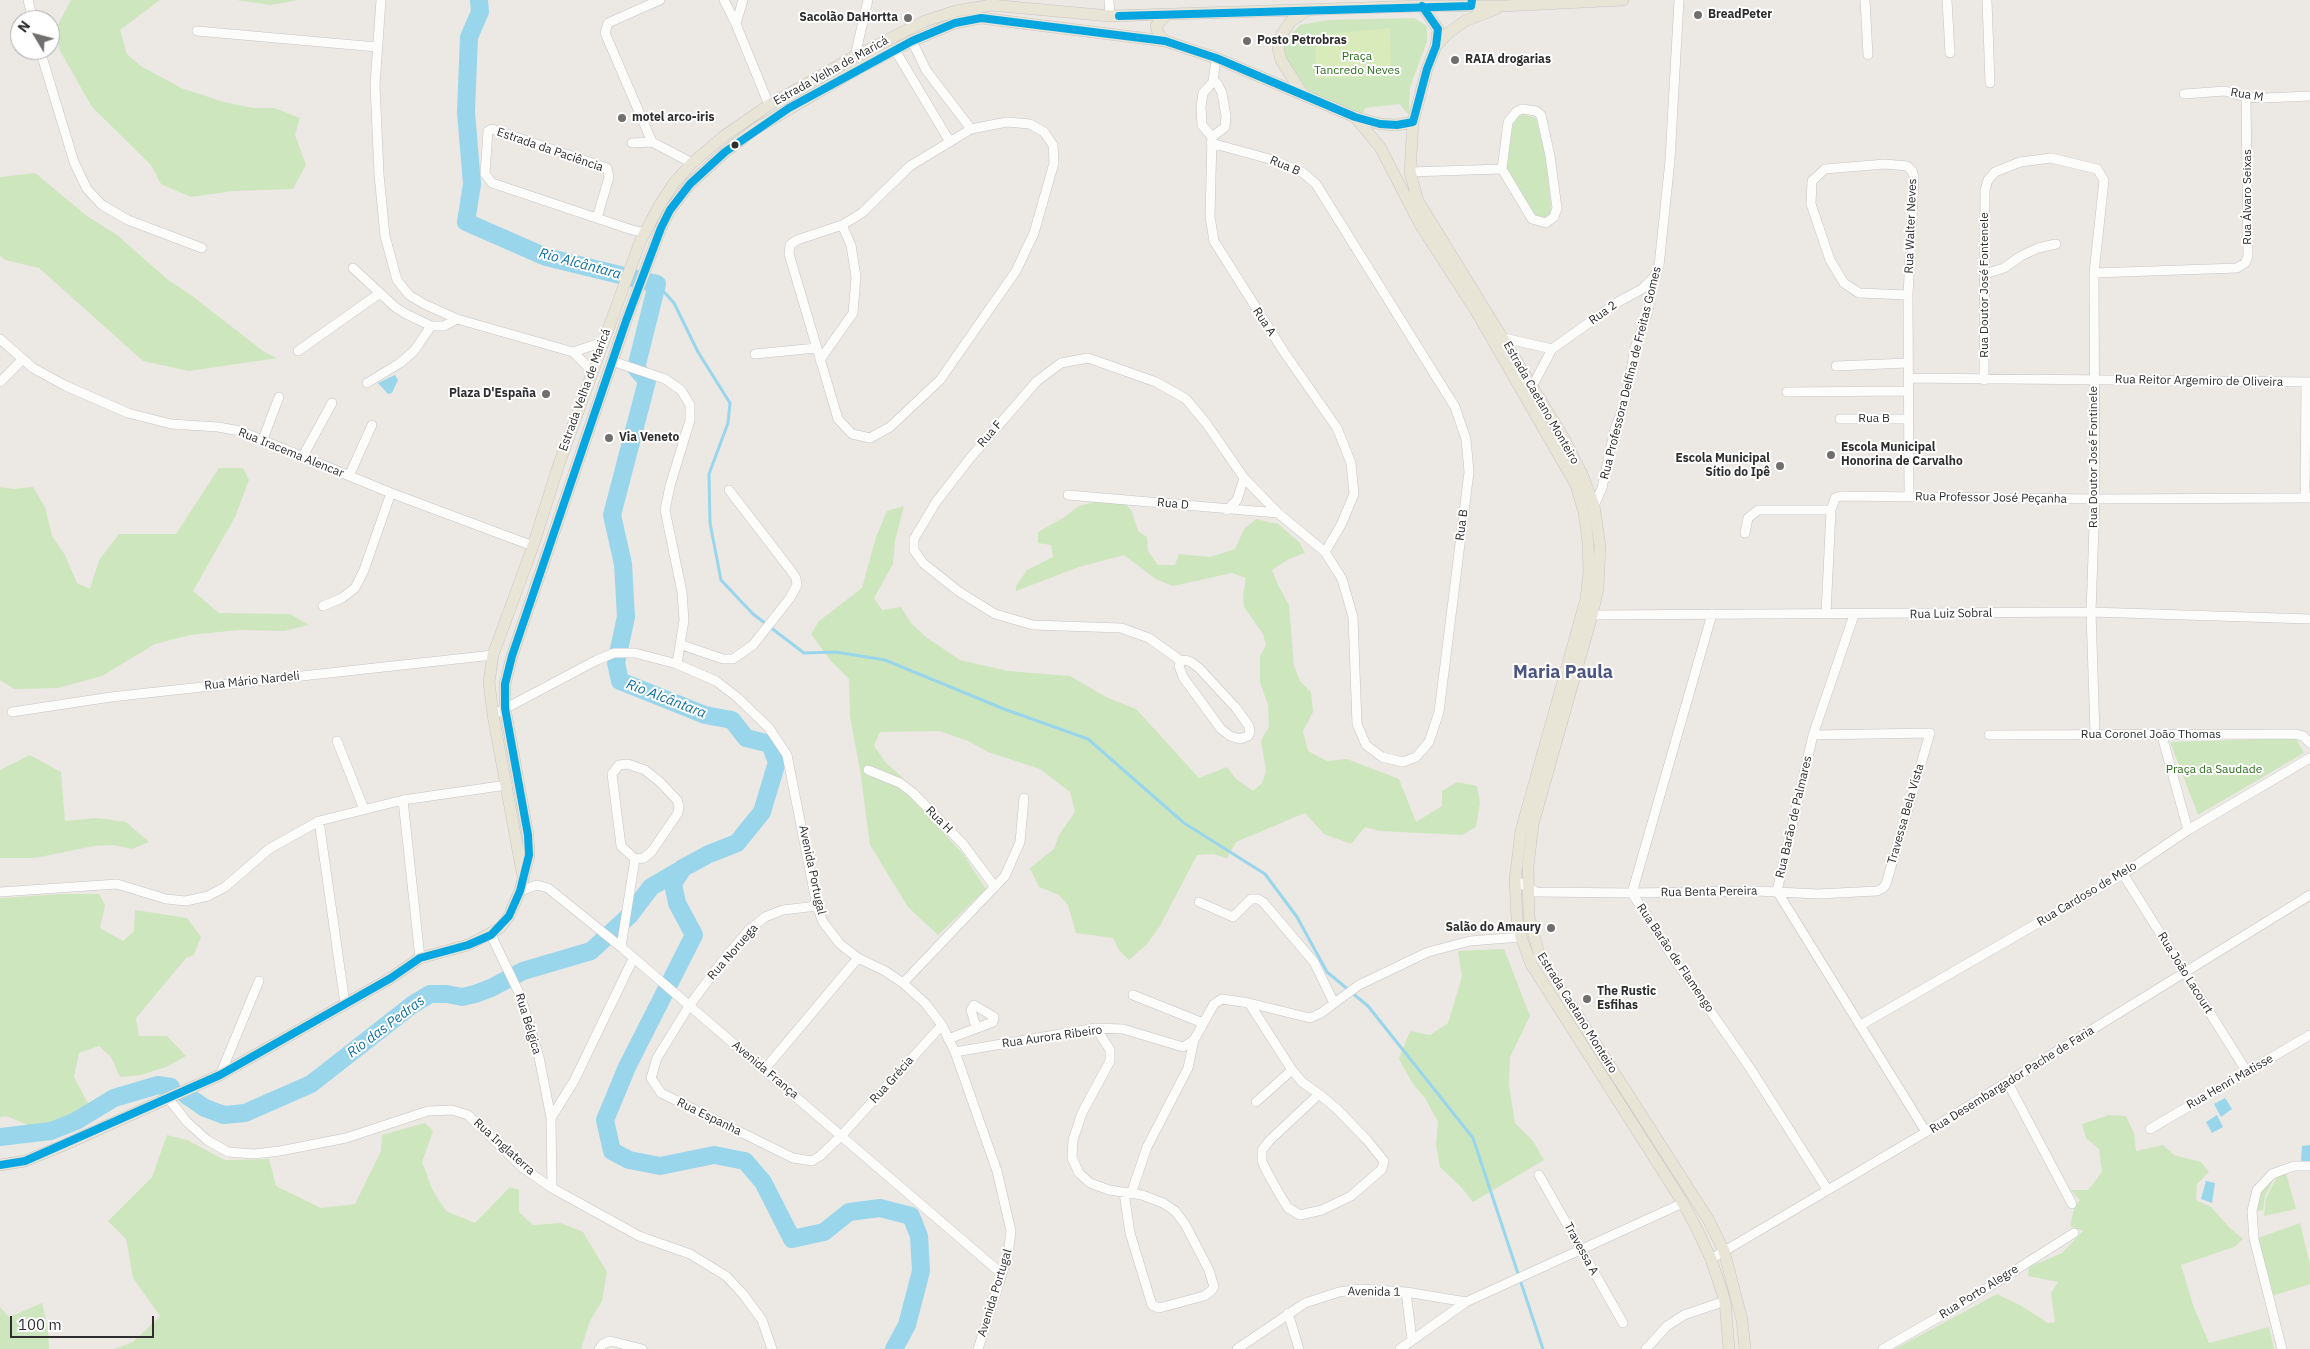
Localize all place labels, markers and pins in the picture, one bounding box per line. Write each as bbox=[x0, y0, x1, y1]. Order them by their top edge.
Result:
place label: BreadPeter bbox=[1708, 8, 1772, 22]
marker: BreadPeter bbox=[1692, 9, 1704, 21]
place label: Sacolão DaHortta bbox=[799, 11, 898, 25]
marker: Sacolão DaHortta bbox=[902, 12, 914, 24]
place label: Posto Petrobras bbox=[1257, 34, 1347, 48]
marker: Posto Petrobras bbox=[1241, 35, 1253, 47]
place label: RAIA drogarias bbox=[1465, 53, 1551, 67]
marker: RAIA drogarias bbox=[1449, 54, 1461, 66]
place label: motel arco-iris bbox=[632, 111, 714, 125]
marker: motel arco-iris bbox=[616, 112, 628, 124]
unlabelled marker bbox=[730, 140, 740, 150]
place label: Plaza D'España bbox=[449, 387, 536, 401]
marker: Plaza D'España bbox=[540, 388, 552, 400]
place label: Via Veneto bbox=[619, 431, 679, 445]
marker: Via Veneto bbox=[603, 432, 615, 444]
place label: Escola Municipal Honorina de Carvalho bbox=[1841, 441, 1963, 469]
marker: Escola Municipal Honorina de Carvalho bbox=[1825, 449, 1837, 461]
place label: Escola Municipal Sítio do Ipê bbox=[1676, 452, 1770, 480]
marker: Escola Municipal Sítio do Ipê bbox=[1774, 460, 1786, 472]
place label: Salão do Amaury bbox=[1445, 921, 1541, 935]
marker: Salão do Amaury bbox=[1545, 922, 1557, 934]
place label: The Rustic Esfihas bbox=[1597, 985, 1656, 1013]
marker: The Rustic Esfihas bbox=[1581, 993, 1593, 1005]

